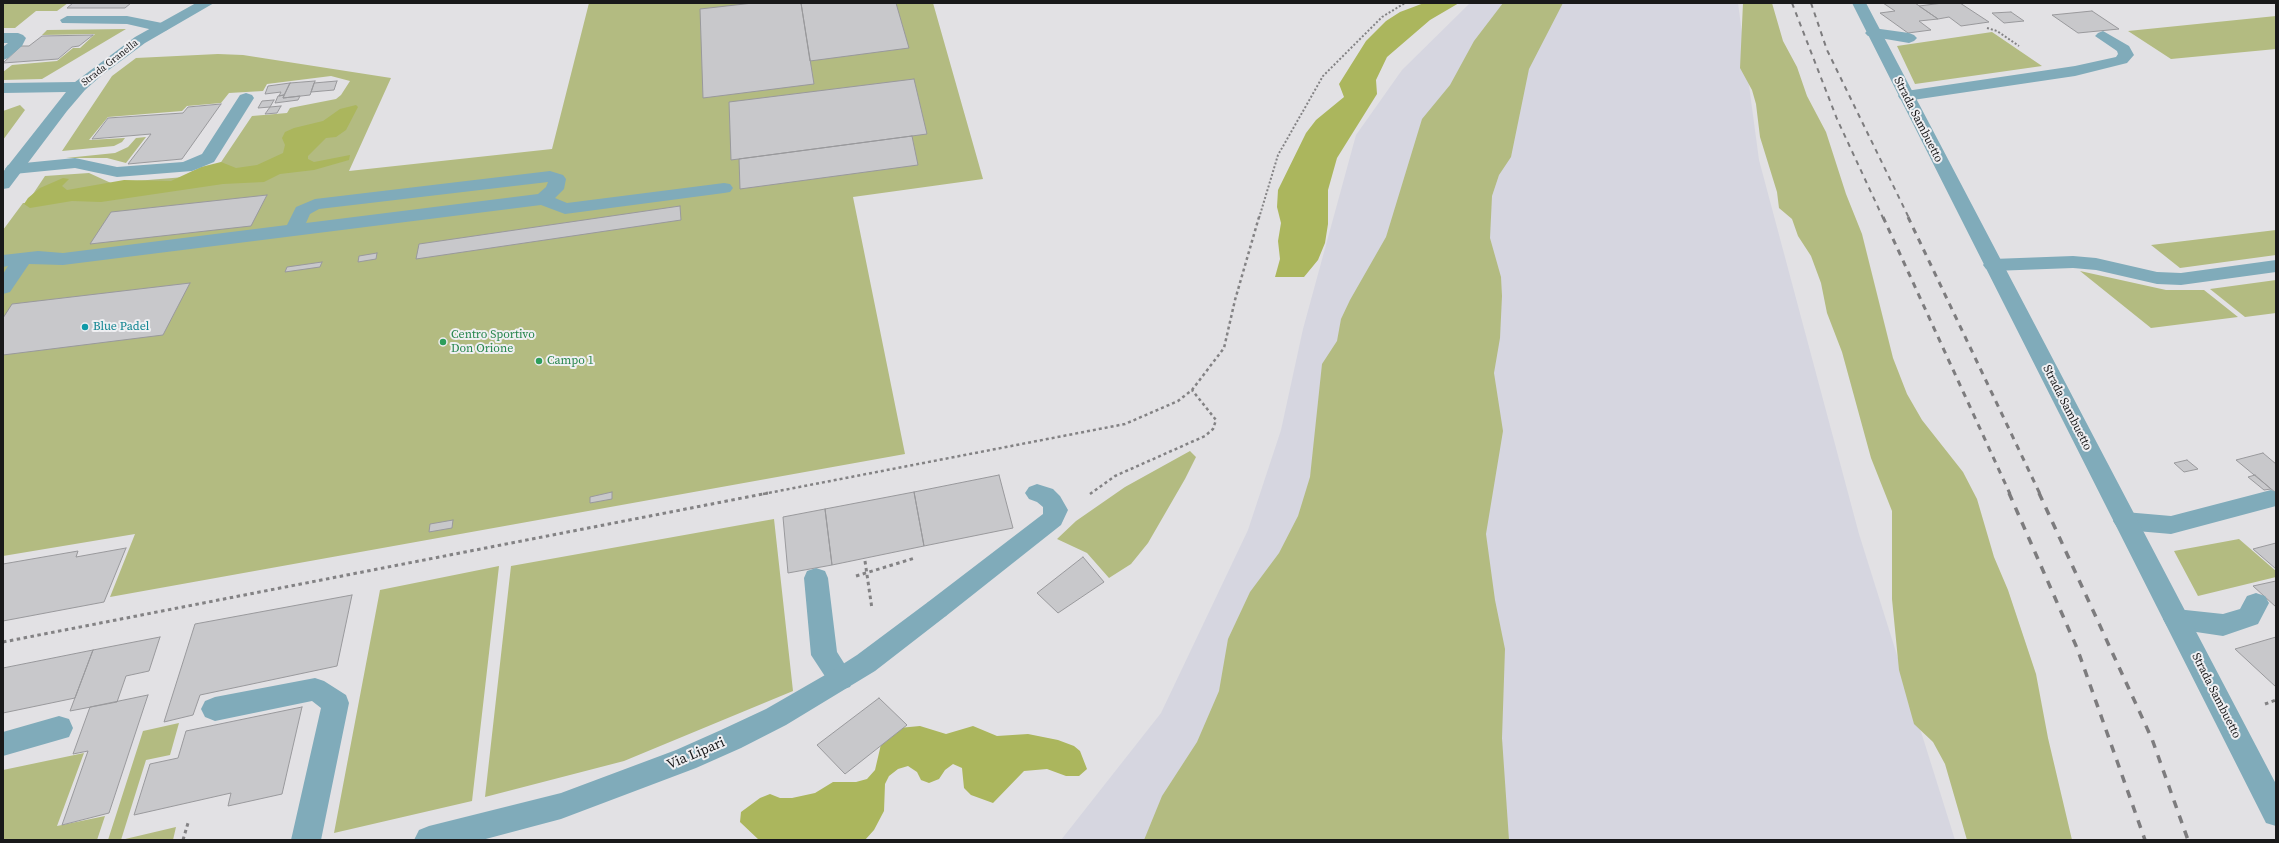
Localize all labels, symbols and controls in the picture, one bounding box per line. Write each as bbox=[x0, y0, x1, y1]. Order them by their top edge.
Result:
street label: Strada Granella bbox=[79, 37, 141, 89]
street label: Strada Sambuetto bbox=[1890, 75, 1946, 165]
place label: Blue Padel bbox=[93, 320, 149, 334]
marker: Blue Padel bbox=[80, 322, 90, 332]
place label: Centro Sportivo Don Orione bbox=[451, 328, 535, 356]
marker: Centro Sportivo Don Orione bbox=[438, 337, 448, 347]
place label: Campo 1 bbox=[547, 354, 594, 368]
marker: Campo 1 bbox=[534, 356, 544, 366]
street label: Strada Sambuetto bbox=[2039, 363, 2095, 453]
street label: Strada Sambuetto bbox=[2188, 651, 2244, 741]
street label: Via Lipari bbox=[665, 734, 727, 774]

